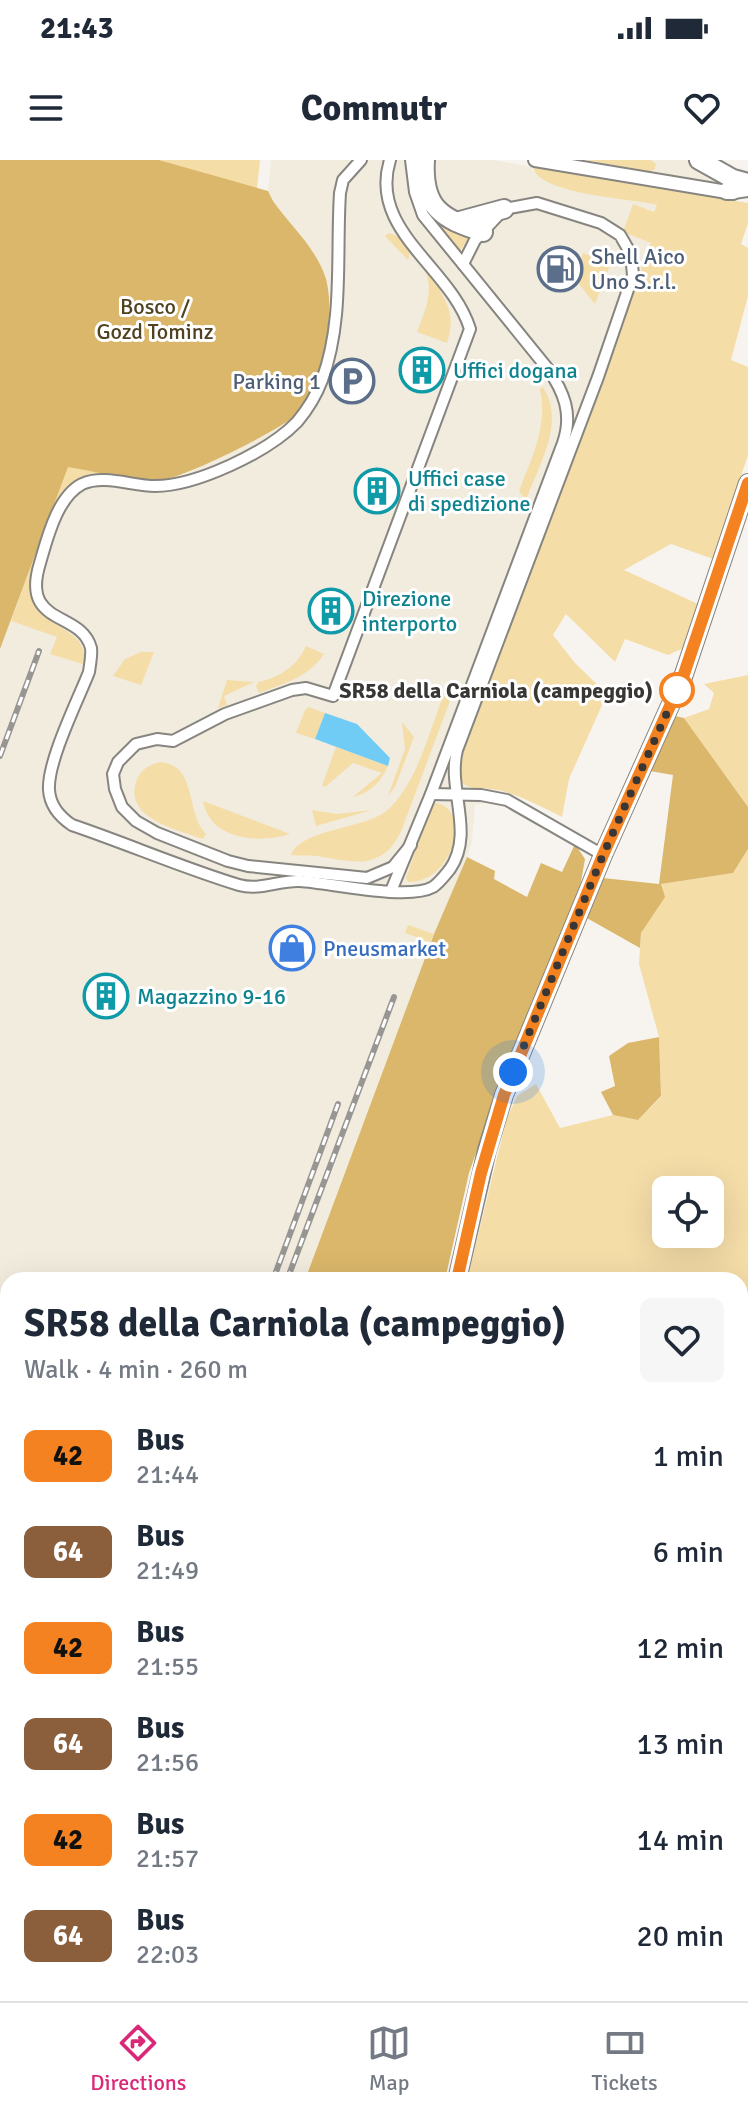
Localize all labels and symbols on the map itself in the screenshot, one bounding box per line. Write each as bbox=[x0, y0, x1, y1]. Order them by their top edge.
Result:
place label: Shell Aico Uno S.r.l. bbox=[591, 243, 685, 295]
fuel station icon: Shell Aico Uno S.r.l. bbox=[536, 245, 584, 293]
park label: Bosco / Gozd Tominz bbox=[96, 293, 214, 345]
building icon: Uffici dogana bbox=[398, 346, 446, 394]
parking icon: Parking 1 bbox=[328, 357, 376, 405]
place label: Uffici dogana bbox=[453, 357, 578, 384]
place label: Parking 1 bbox=[233, 368, 321, 395]
place label: Uffici case di spedizione bbox=[408, 465, 530, 517]
building icon: Uffici case di spedizione bbox=[353, 467, 401, 515]
place label: Direzione interporto bbox=[362, 585, 457, 637]
building icon: Direzione interporto bbox=[307, 587, 355, 635]
marker: SR58 della Carniola (campeggio) bbox=[660, 673, 694, 707]
place label: SR58 della Carniola (campeggio) bbox=[339, 677, 653, 704]
shop icon: Pneusmarket bbox=[268, 924, 316, 972]
place label: Pneusmarket bbox=[323, 935, 446, 962]
building icon: Magazzino 9-16 bbox=[82, 972, 130, 1020]
place label: Magazzino 9-16 bbox=[137, 983, 286, 1010]
your location bbox=[493, 1052, 533, 1092]

